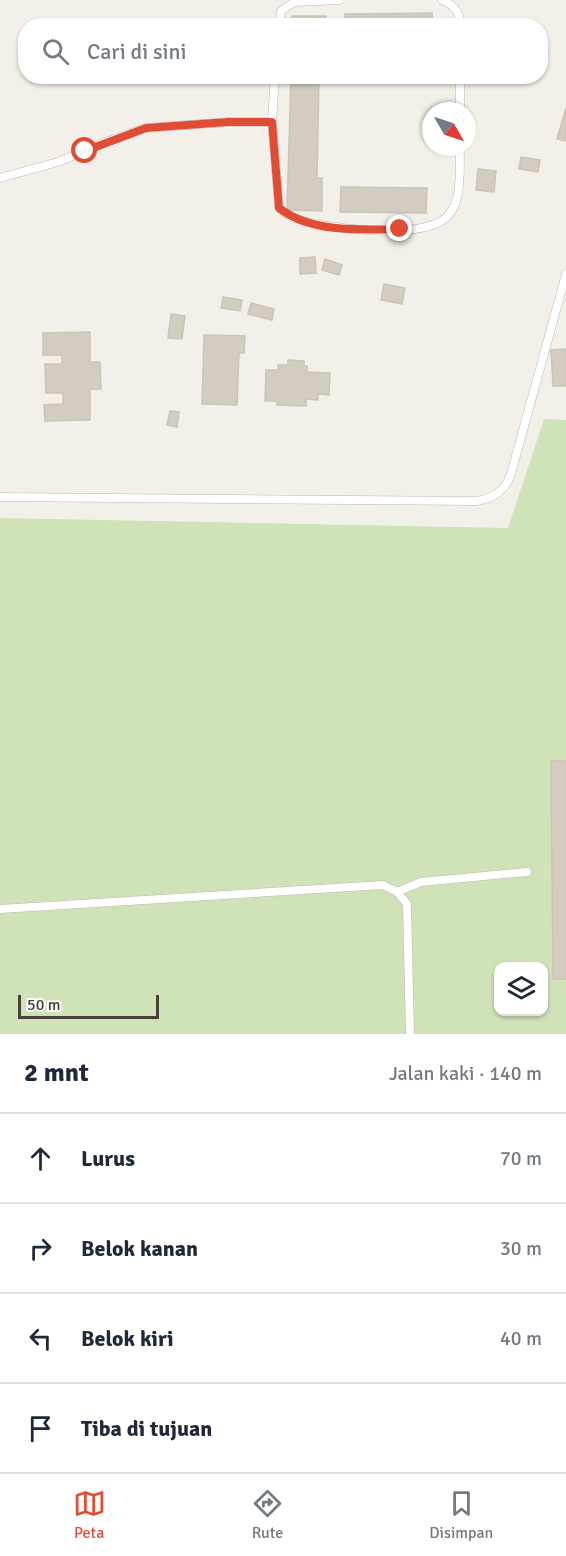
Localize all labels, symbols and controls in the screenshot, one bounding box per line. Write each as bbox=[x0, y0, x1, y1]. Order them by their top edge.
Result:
search box bbox=[18, 18, 548, 84]
icon: search bbox=[39, 35, 72, 68]
text: Cari di sini bbox=[87, 38, 187, 65]
north arrow bbox=[422, 102, 476, 156]
route start bbox=[71, 137, 97, 163]
route end bbox=[386, 215, 412, 241]
map controls bbox=[494, 962, 548, 1016]
button: layers bbox=[494, 962, 548, 1016]
scale bar bbox=[18, 992, 159, 1019]
text: 50 m bbox=[27, 995, 61, 1015]
text: 2 mnt bbox=[24, 1057, 89, 1089]
text: Jalan kaki · 140 m bbox=[389, 1061, 542, 1086]
icon: ahead bbox=[24, 1142, 57, 1175]
text: Lurus bbox=[81, 1145, 135, 1172]
text: 70 m bbox=[500, 1146, 542, 1171]
icon: right bbox=[24, 1232, 57, 1265]
text: Belok kanan bbox=[81, 1235, 198, 1262]
text: 30 m bbox=[500, 1236, 542, 1261]
icon: left bbox=[24, 1322, 57, 1355]
text: Belok kiri bbox=[81, 1325, 174, 1352]
text: 40 m bbox=[500, 1326, 542, 1351]
icon: arrive bbox=[24, 1412, 57, 1445]
text: Tiba di tujuan bbox=[81, 1415, 212, 1442]
tab: Peta bbox=[73, 1487, 106, 1543]
tab: Rute bbox=[251, 1487, 284, 1543]
tab: Disimpan bbox=[429, 1487, 493, 1543]

